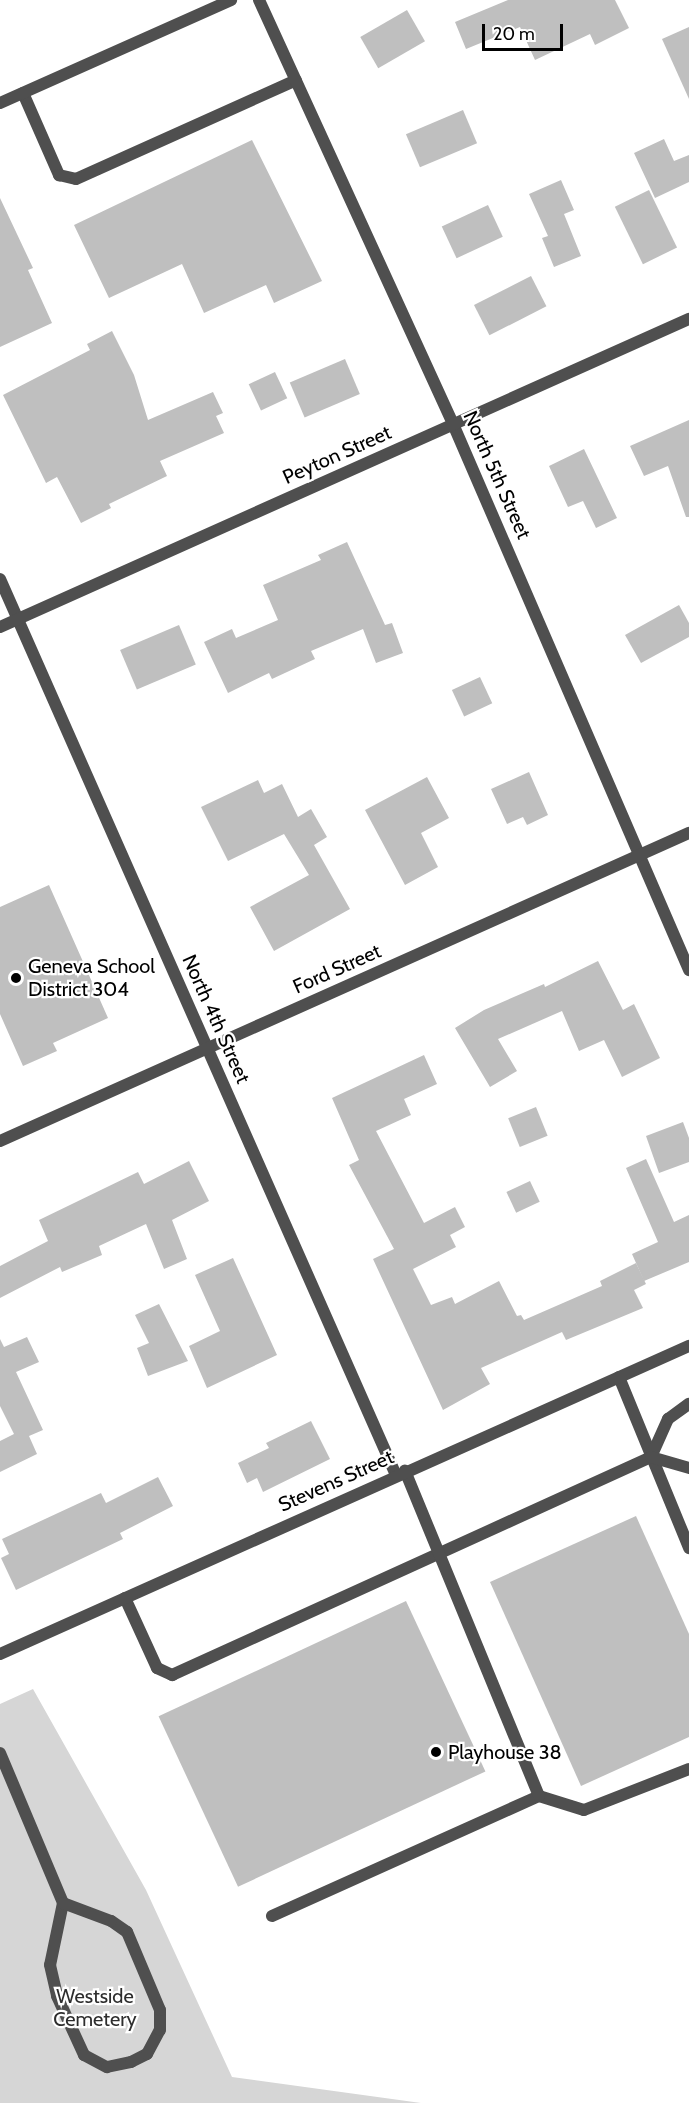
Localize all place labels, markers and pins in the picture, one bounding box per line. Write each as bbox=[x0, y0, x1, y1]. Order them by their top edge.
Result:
place label: Geneva School District 304 bbox=[28, 954, 155, 1001]
marker: Geneva School District 304 bbox=[9, 971, 23, 985]
place label: Playhouse 38 bbox=[448, 1740, 562, 1764]
marker: Playhouse 38 bbox=[429, 1745, 443, 1759]

